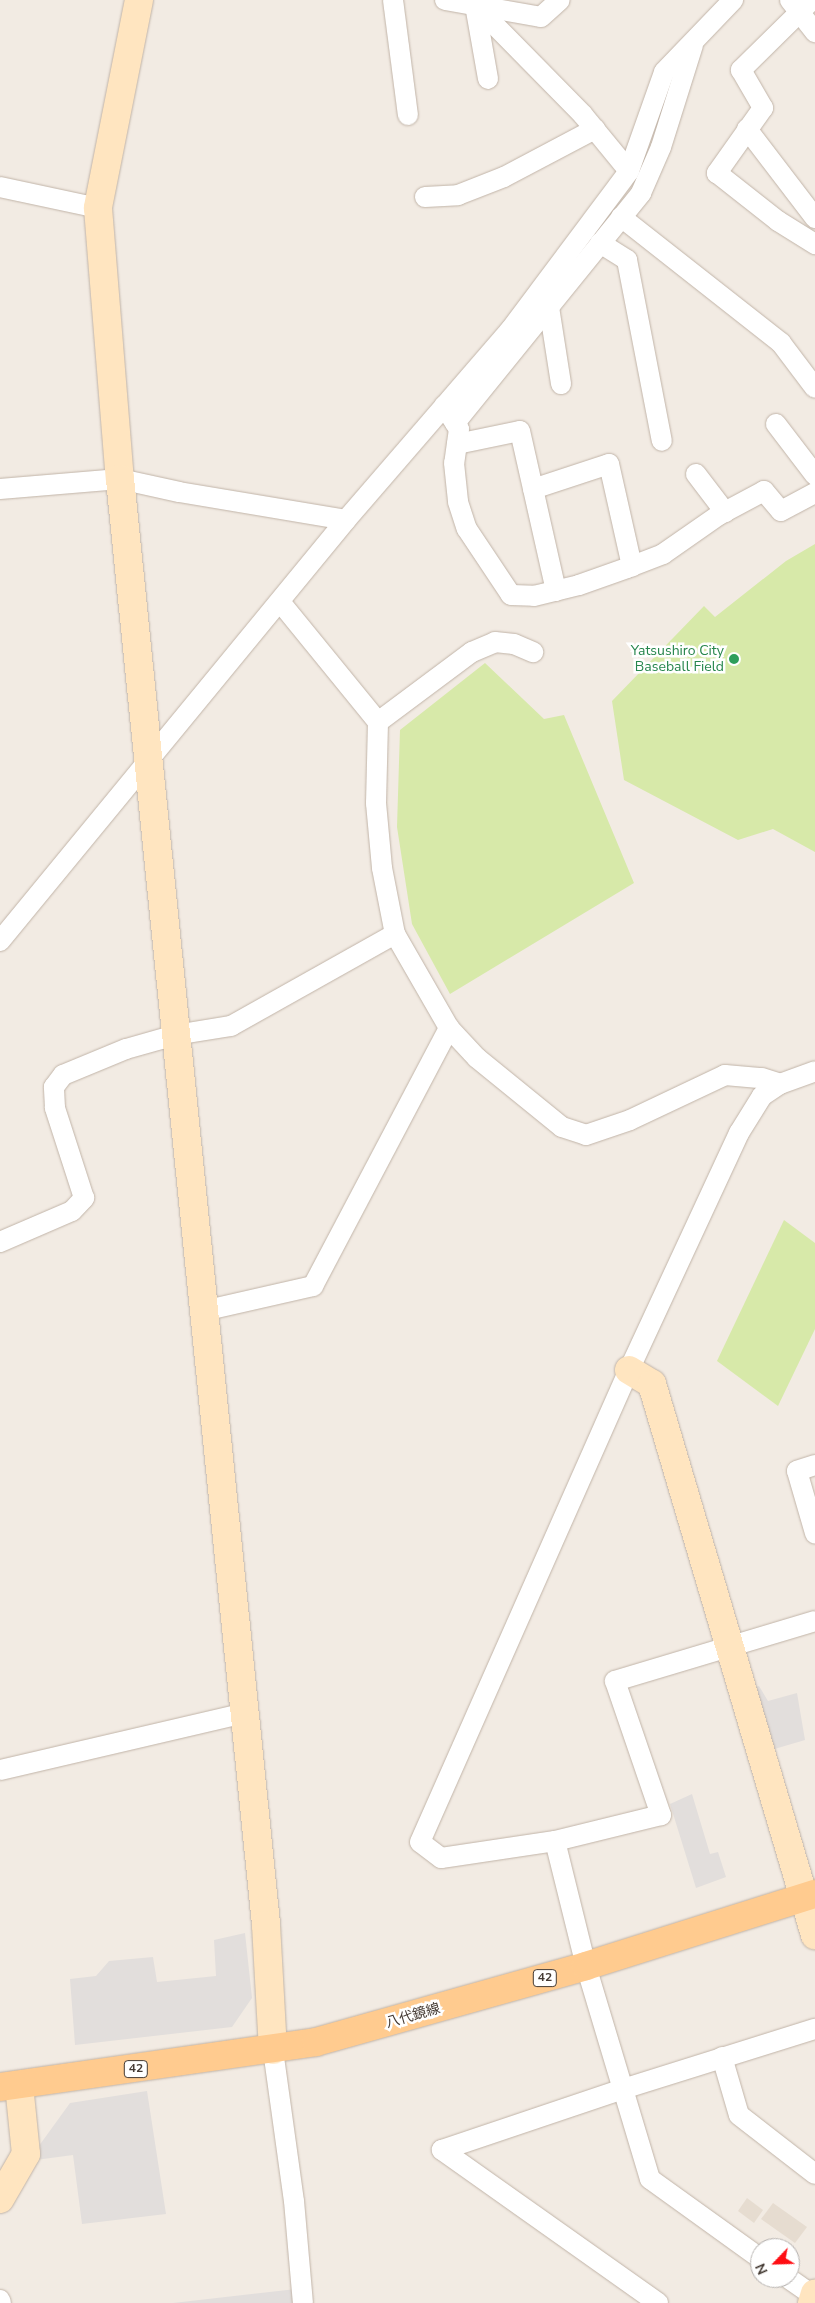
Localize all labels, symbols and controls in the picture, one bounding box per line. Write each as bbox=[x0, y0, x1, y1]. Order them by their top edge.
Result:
place label: Yatsushiro City Baseball Field bbox=[631, 643, 724, 676]
marker: Yatsushiro City Baseball Field bbox=[728, 653, 740, 665]
road number: 42 bbox=[532, 1969, 558, 1988]
street label: 八代鏡線 bbox=[384, 2000, 442, 2032]
road number: 42 bbox=[124, 2060, 148, 2078]
north arrow bbox=[750, 2238, 800, 2288]
text: N bbox=[751, 2260, 773, 2278]

